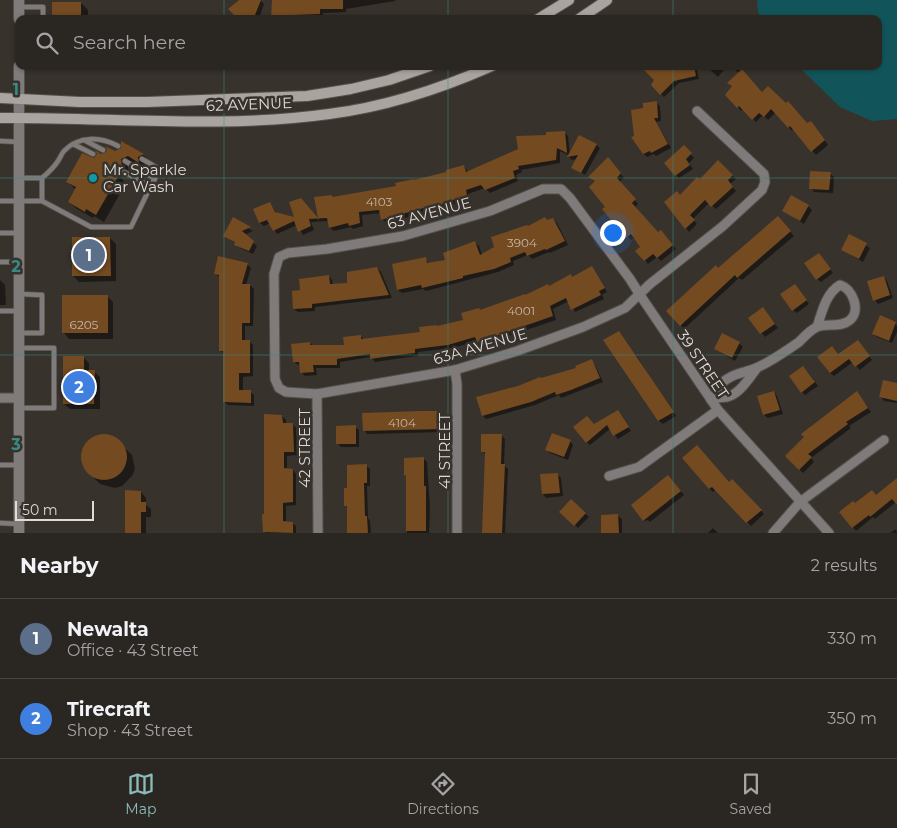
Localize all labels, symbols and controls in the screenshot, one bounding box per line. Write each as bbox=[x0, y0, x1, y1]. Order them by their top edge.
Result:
search box bbox=[15, 15, 882, 70]
icon: search bbox=[33, 29, 61, 57]
text: Search here bbox=[73, 31, 186, 54]
text: 1 bbox=[13, 80, 19, 99]
street label: 62 AVENUE bbox=[206, 93, 292, 115]
place label: Mr. Sparkle Car Wash bbox=[103, 160, 186, 196]
marker: Mr. Sparkle Car Wash bbox=[87, 172, 99, 184]
street label: 63 AVENUE bbox=[385, 193, 473, 233]
house number: 4103 bbox=[366, 194, 393, 209]
your location bbox=[600, 220, 626, 246]
house number: 3904 bbox=[507, 235, 537, 250]
pin: 1 bbox=[73, 236, 105, 274]
text: 2 bbox=[11, 257, 21, 276]
house number: 4001 bbox=[507, 303, 535, 318]
house number: 6205 bbox=[70, 317, 99, 332]
street label: 63A AVENUE bbox=[431, 324, 529, 368]
street label: 39 STREET bbox=[673, 326, 733, 402]
pin: 2 bbox=[63, 368, 95, 406]
street label: 42 STREET bbox=[295, 408, 314, 488]
street label: 41 STREET bbox=[435, 413, 454, 489]
house number: 4104 bbox=[388, 415, 416, 430]
text: 3 bbox=[10, 435, 21, 454]
scale bar bbox=[15, 498, 94, 521]
text: 50 m bbox=[22, 501, 58, 519]
text: Nearby bbox=[20, 553, 99, 578]
text: 2 results bbox=[811, 556, 877, 575]
text: Newalta bbox=[67, 618, 149, 641]
text: 1 bbox=[33, 629, 39, 648]
text: 330 m bbox=[827, 629, 877, 648]
text: Office · 43 Street bbox=[67, 641, 198, 660]
text: Tirecraft bbox=[67, 698, 151, 721]
text: 2 bbox=[31, 709, 41, 728]
text: 350 m bbox=[827, 709, 877, 728]
text: Shop · 43 Street bbox=[67, 721, 193, 740]
tab: Map bbox=[125, 770, 156, 818]
tab: Directions bbox=[407, 770, 479, 818]
tab: Saved bbox=[730, 770, 772, 818]

